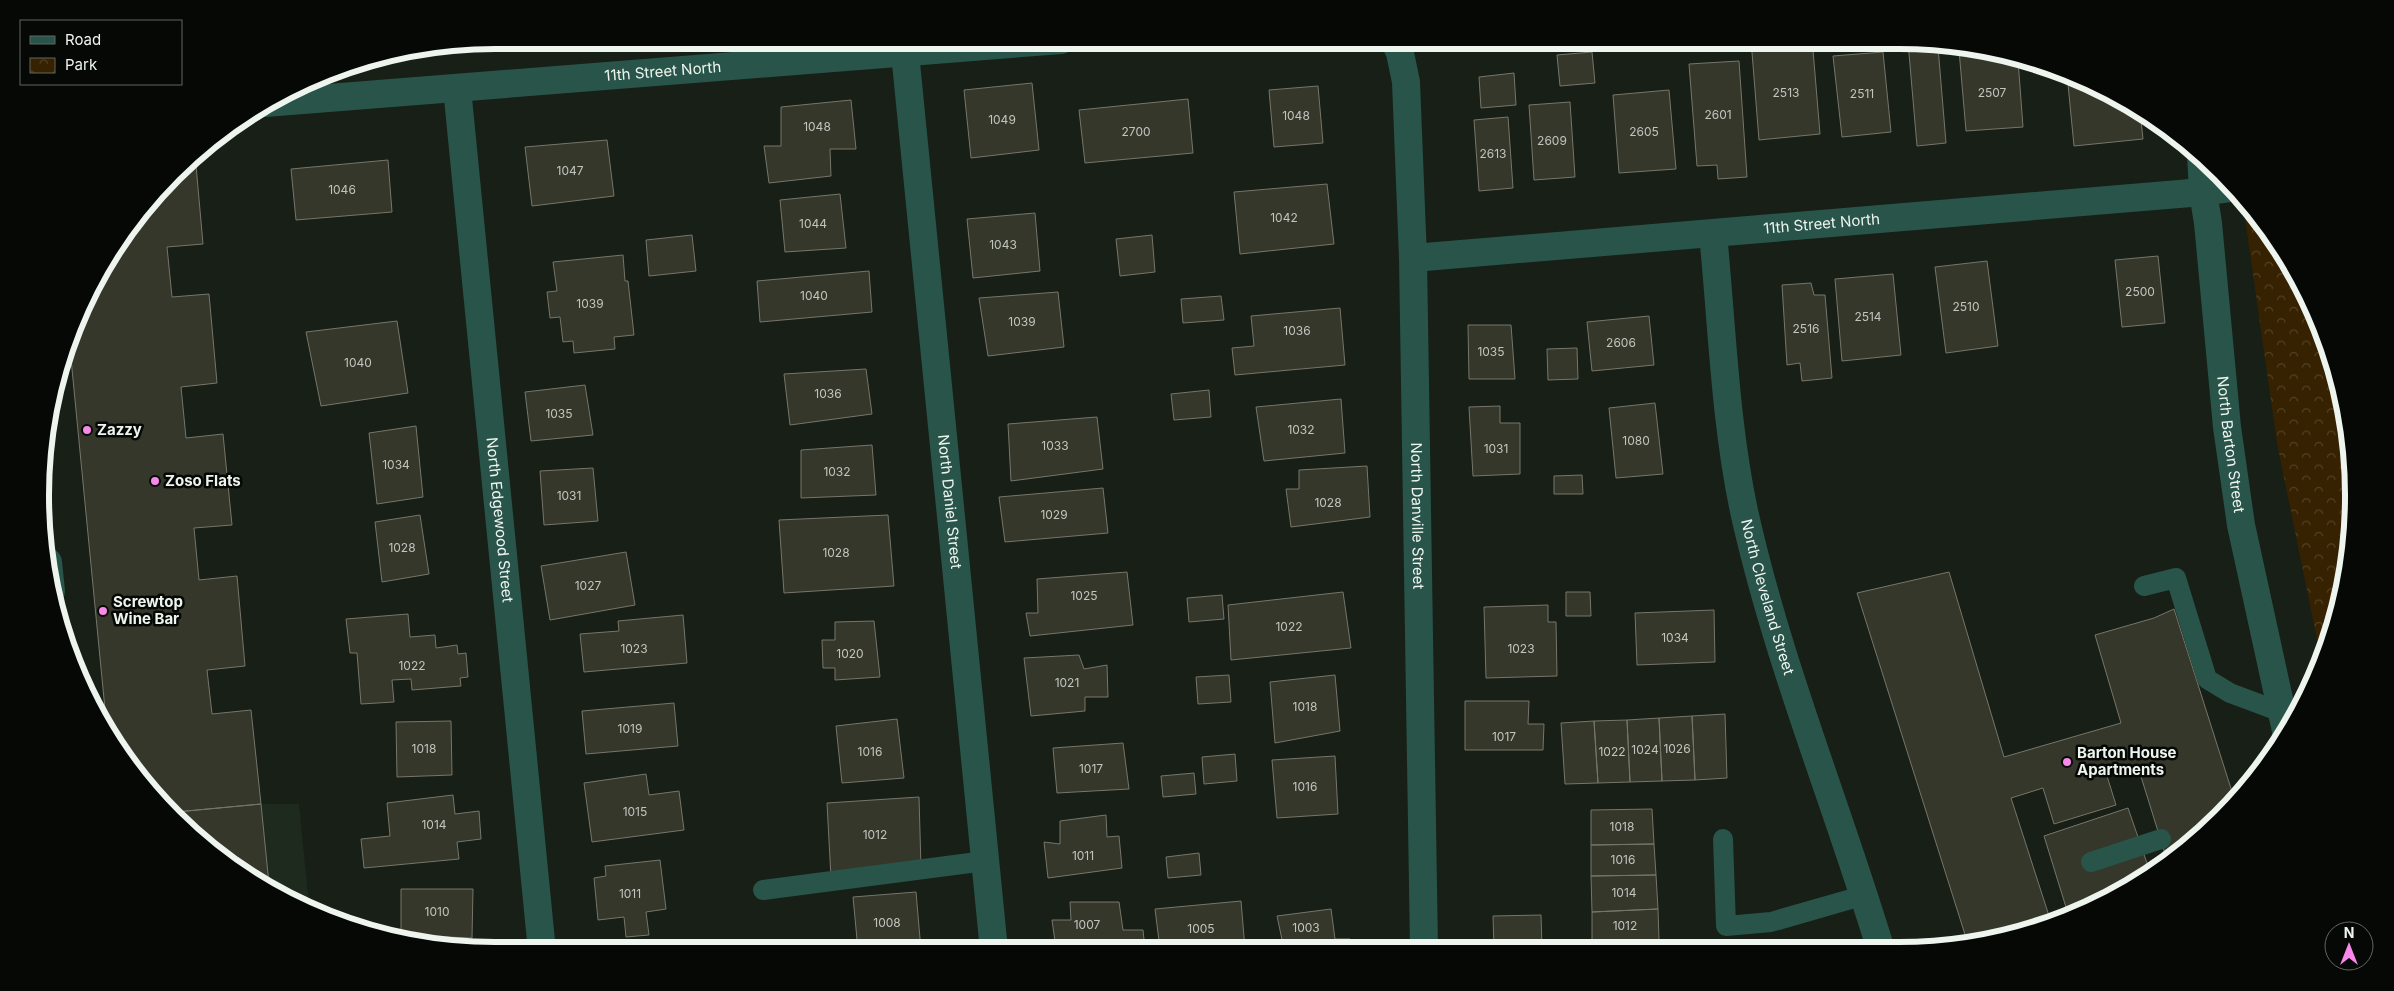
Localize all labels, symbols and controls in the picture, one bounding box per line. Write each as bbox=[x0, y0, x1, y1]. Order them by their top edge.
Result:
legend bbox=[20, 20, 182, 85]
text: Road bbox=[65, 30, 101, 49]
text: Park bbox=[65, 55, 98, 74]
street label: 11th Street North bbox=[604, 57, 722, 85]
house number: 2513 bbox=[1773, 85, 1799, 100]
house number: 2507 bbox=[1978, 85, 2007, 100]
house number: 2511 bbox=[1850, 86, 1874, 101]
house number: 2601 bbox=[1704, 107, 1732, 122]
house number: 1048 bbox=[1282, 108, 1310, 123]
house number: 1049 bbox=[988, 112, 1016, 127]
house number: 1048 bbox=[803, 119, 831, 134]
house number: 2700 bbox=[1121, 124, 1151, 139]
house number: 2605 bbox=[1629, 124, 1659, 139]
house number: 2609 bbox=[1537, 133, 1567, 148]
house number: 2613 bbox=[1479, 146, 1507, 161]
house number: 1047 bbox=[557, 163, 584, 178]
house number: 1046 bbox=[328, 182, 356, 197]
street label: 11th Street North bbox=[1762, 209, 1881, 238]
house number: 1042 bbox=[1270, 210, 1298, 225]
house number: 1044 bbox=[799, 216, 827, 231]
house number: 1043 bbox=[989, 237, 1017, 252]
house number: 2500 bbox=[2125, 284, 2155, 299]
house number: 1040 bbox=[800, 288, 828, 303]
house number: 1039 bbox=[576, 296, 604, 311]
house number: 2510 bbox=[1952, 299, 1980, 314]
house number: 2514 bbox=[1854, 309, 1882, 324]
house number: 1039 bbox=[1008, 314, 1036, 329]
house number: 2516 bbox=[1793, 321, 1819, 336]
house number: 1036 bbox=[1283, 323, 1311, 338]
house number: 2606 bbox=[1606, 335, 1636, 350]
house number: 1035 bbox=[1477, 344, 1505, 359]
house number: 1040 bbox=[344, 355, 372, 370]
street label: North Barton Street bbox=[2213, 375, 2249, 514]
house number: 1036 bbox=[814, 386, 842, 401]
house number: 1035 bbox=[545, 406, 573, 421]
place label: Zazzy bbox=[97, 420, 142, 439]
house number: 1032 bbox=[1287, 422, 1315, 437]
marker: Zazzy bbox=[81, 424, 93, 436]
house number: 1080 bbox=[1622, 433, 1650, 448]
street label: North Daniel Street bbox=[934, 434, 966, 570]
street label: North Edgewood Street bbox=[482, 436, 518, 603]
house number: 1033 bbox=[1041, 438, 1069, 453]
house number: 1031 bbox=[1484, 441, 1508, 456]
street label: North Danville Street bbox=[1407, 442, 1428, 590]
house number: 1034 bbox=[382, 457, 410, 472]
house number: 1032 bbox=[823, 464, 851, 479]
place label: Zoso Flats bbox=[165, 471, 241, 490]
marker: Zoso Flats bbox=[149, 475, 161, 487]
house number: 1031 bbox=[557, 488, 581, 503]
house number: 1028 bbox=[1314, 495, 1342, 510]
house number: 1029 bbox=[1040, 507, 1068, 522]
street label: North Cleveland Street bbox=[1737, 517, 1799, 677]
house number: 1028 bbox=[388, 540, 416, 555]
house number: 1028 bbox=[822, 545, 850, 560]
house number: 1027 bbox=[575, 578, 601, 593]
house number: 1025 bbox=[1070, 588, 1098, 603]
place label: Screwtop Wine Bar bbox=[113, 592, 183, 628]
marker: Screwtop Wine Bar bbox=[97, 605, 109, 617]
house number: 1022 bbox=[1275, 619, 1303, 634]
house number: 1034 bbox=[1661, 630, 1689, 645]
house number: 1023 bbox=[620, 641, 648, 656]
house number: 1023 bbox=[1507, 641, 1535, 656]
house number: 1020 bbox=[836, 646, 864, 661]
house number: 1022 bbox=[398, 658, 426, 673]
house number: 1021 bbox=[1055, 675, 1079, 690]
house number: 1018 bbox=[1293, 699, 1317, 714]
house number: 1019 bbox=[618, 721, 642, 736]
house number: 1017 bbox=[1492, 729, 1516, 744]
house number: 1018 bbox=[412, 741, 436, 756]
house number: 1026 bbox=[1663, 741, 1691, 756]
house number: 1024 bbox=[1631, 742, 1659, 757]
place label: Barton House Apartments bbox=[2077, 743, 2177, 779]
house number: 1016 bbox=[858, 744, 882, 759]
house number: 1022 bbox=[1598, 744, 1626, 759]
marker: Barton House Apartments bbox=[2061, 756, 2073, 768]
house number: 1017 bbox=[1079, 761, 1103, 776]
house number: 1016 bbox=[1293, 779, 1317, 794]
house number: 1015 bbox=[623, 804, 647, 819]
house number: 1014 bbox=[421, 817, 447, 832]
house number: 1018 bbox=[1610, 819, 1634, 834]
house number: 1012 bbox=[863, 827, 887, 842]
house number: 1011 bbox=[1072, 848, 1094, 863]
house number: 1016 bbox=[1611, 852, 1635, 867]
house number: 1014 bbox=[1611, 885, 1637, 900]
house number: 1011 bbox=[619, 886, 641, 901]
house number: 1010 bbox=[425, 904, 449, 919]
house number: 1008 bbox=[873, 915, 901, 930]
house number: 1007 bbox=[1074, 917, 1100, 932]
house number: 1012 bbox=[1613, 918, 1637, 933]
house number: 1003 bbox=[1292, 920, 1320, 935]
house number: 1005 bbox=[1187, 921, 1215, 936]
north arrow bbox=[2324, 921, 2374, 971]
text: N bbox=[2344, 924, 2354, 941]

